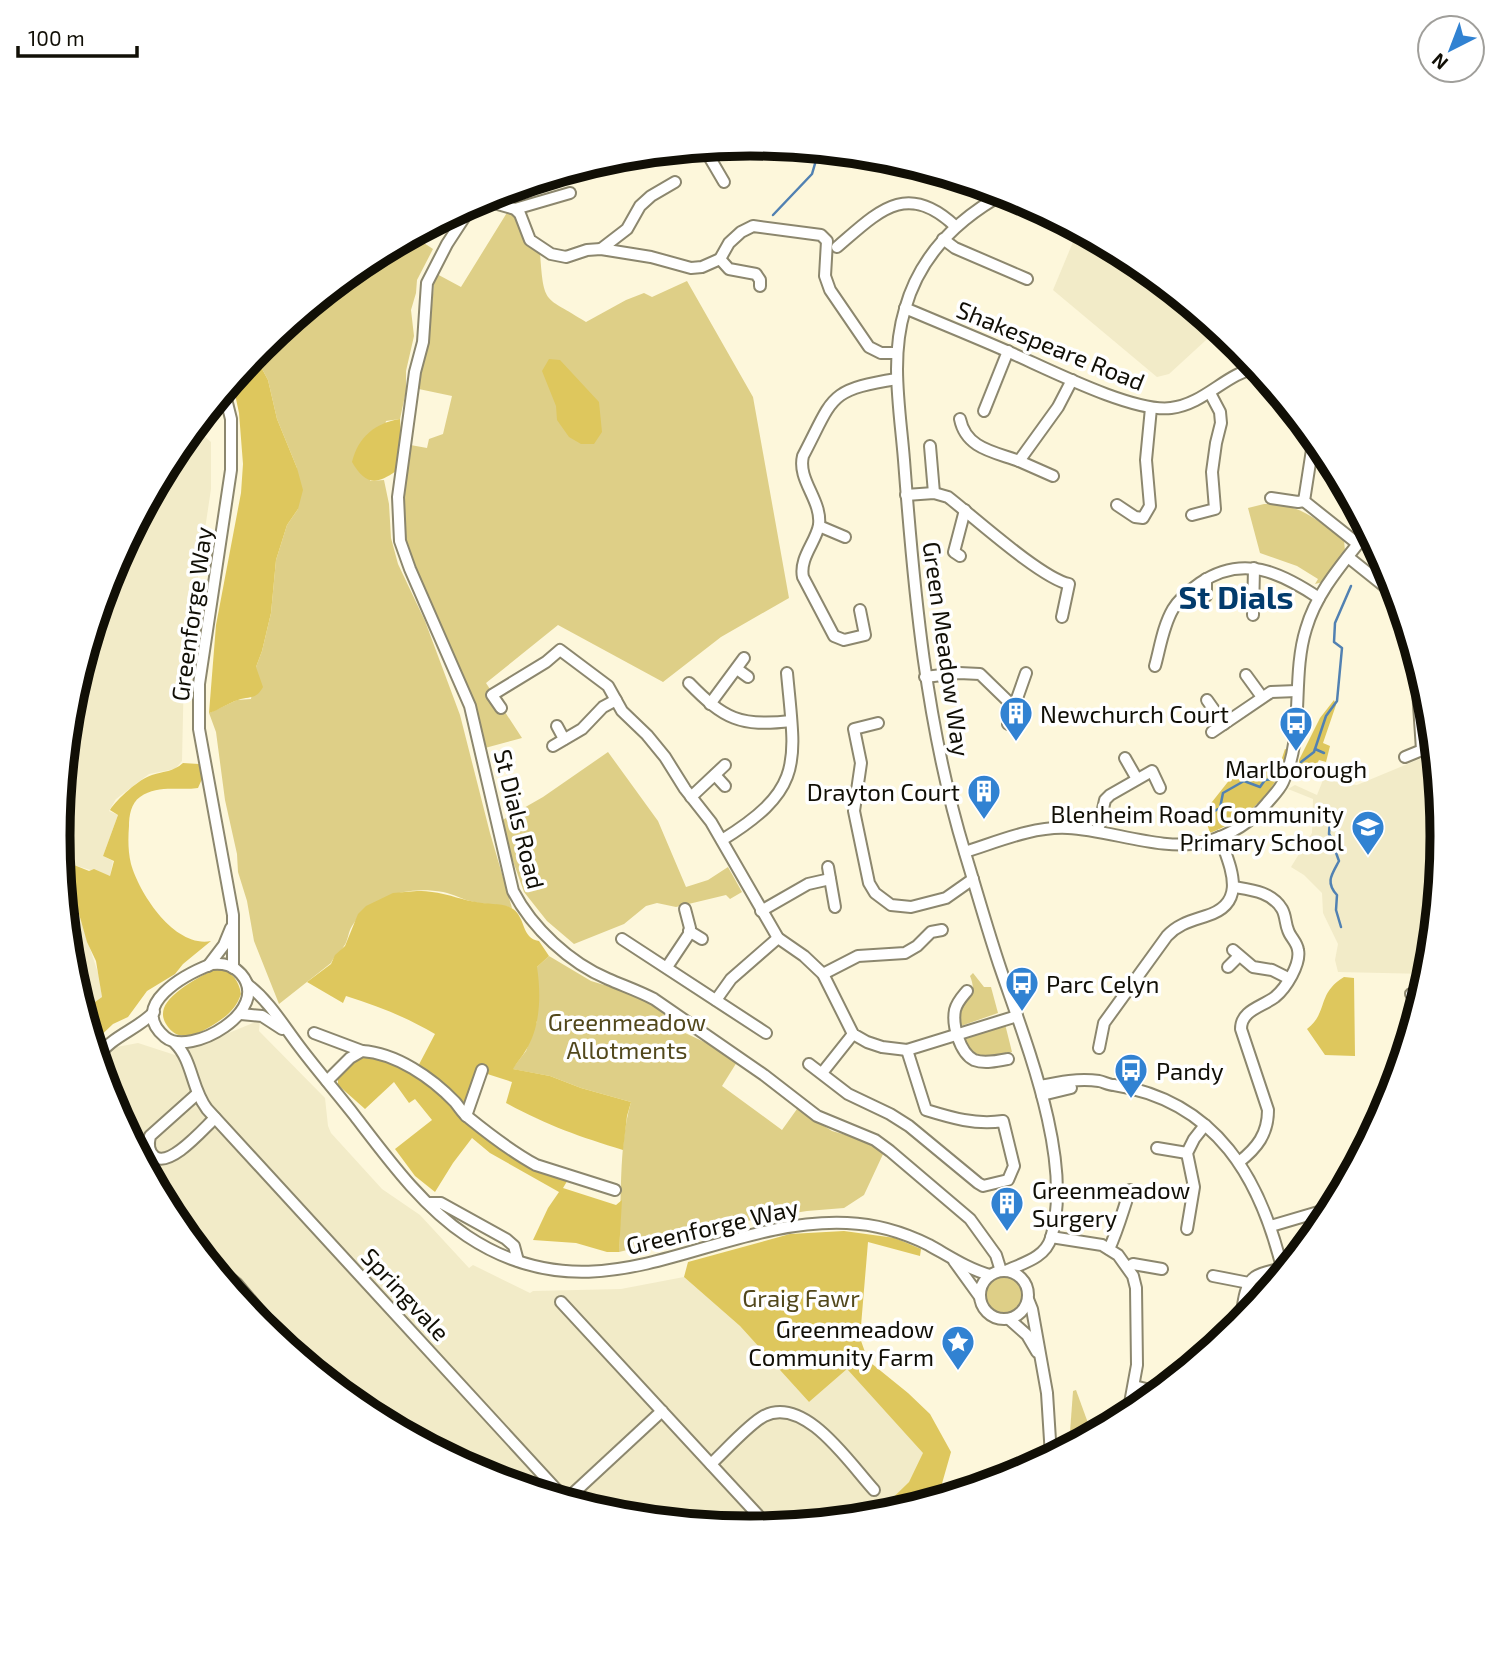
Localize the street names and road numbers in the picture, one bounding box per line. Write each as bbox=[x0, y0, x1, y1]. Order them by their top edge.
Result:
street label: Shakespeare Road bbox=[953, 294, 1149, 396]
street label: Greenforge Way bbox=[164, 525, 218, 703]
street label: Green Meadow Way bbox=[918, 540, 976, 759]
street label: St Dials Road bbox=[489, 746, 551, 892]
street label: Greenforge Way bbox=[623, 1192, 801, 1260]
street label: Springvale bbox=[356, 1242, 456, 1346]

